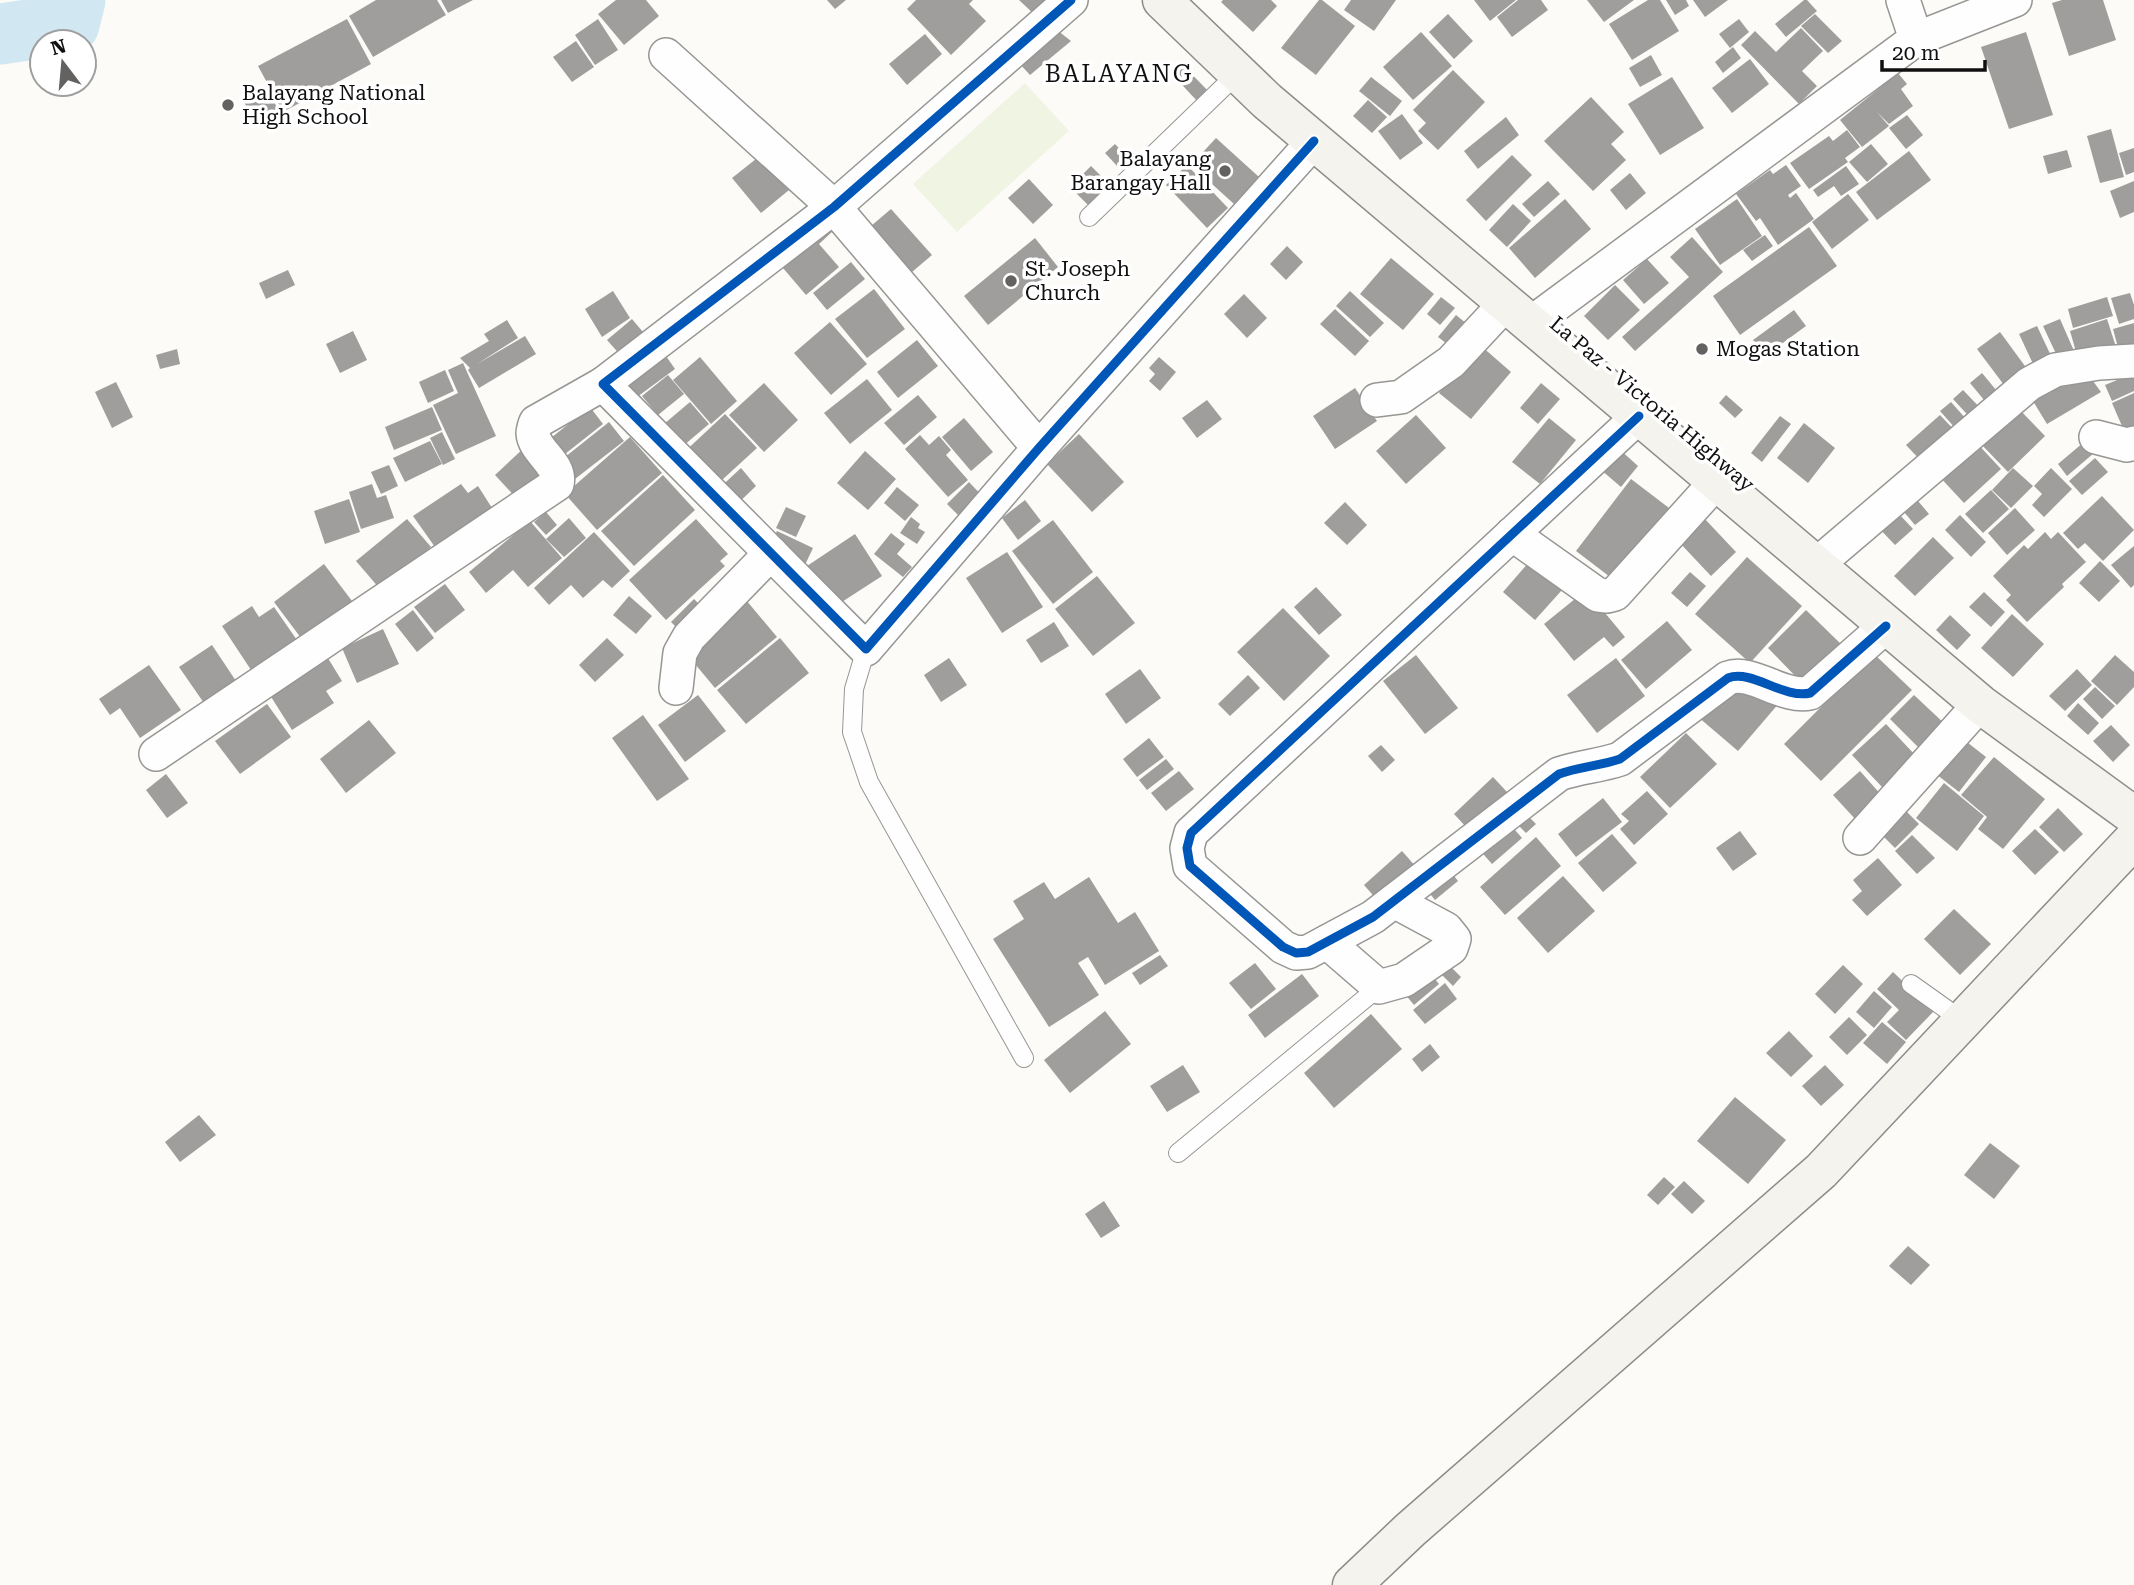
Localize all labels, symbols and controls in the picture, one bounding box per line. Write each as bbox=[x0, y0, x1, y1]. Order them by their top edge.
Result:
north arrow bbox=[28, 28, 98, 98]
scale bar bbox=[1882, 28, 1985, 72]
text: N bbox=[48, 34, 69, 60]
text: 20 m bbox=[1892, 41, 1940, 65]
district label: BALAYANG bbox=[1045, 60, 1193, 88]
place label: Balayang National High School bbox=[242, 81, 426, 129]
marker: Balayang National High School bbox=[220, 97, 236, 113]
place label: Balayang Barangay Hall bbox=[1070, 147, 1212, 195]
marker: Balayang Barangay Hall bbox=[1217, 163, 1233, 179]
place label: St. Joseph Church bbox=[1025, 257, 1131, 305]
marker: St. Joseph Church bbox=[1003, 273, 1019, 289]
street label: La Paz - Victoria Highway bbox=[1545, 311, 1760, 497]
place label: Mogas Station bbox=[1716, 337, 1860, 361]
marker: Mogas Station bbox=[1694, 341, 1710, 357]

